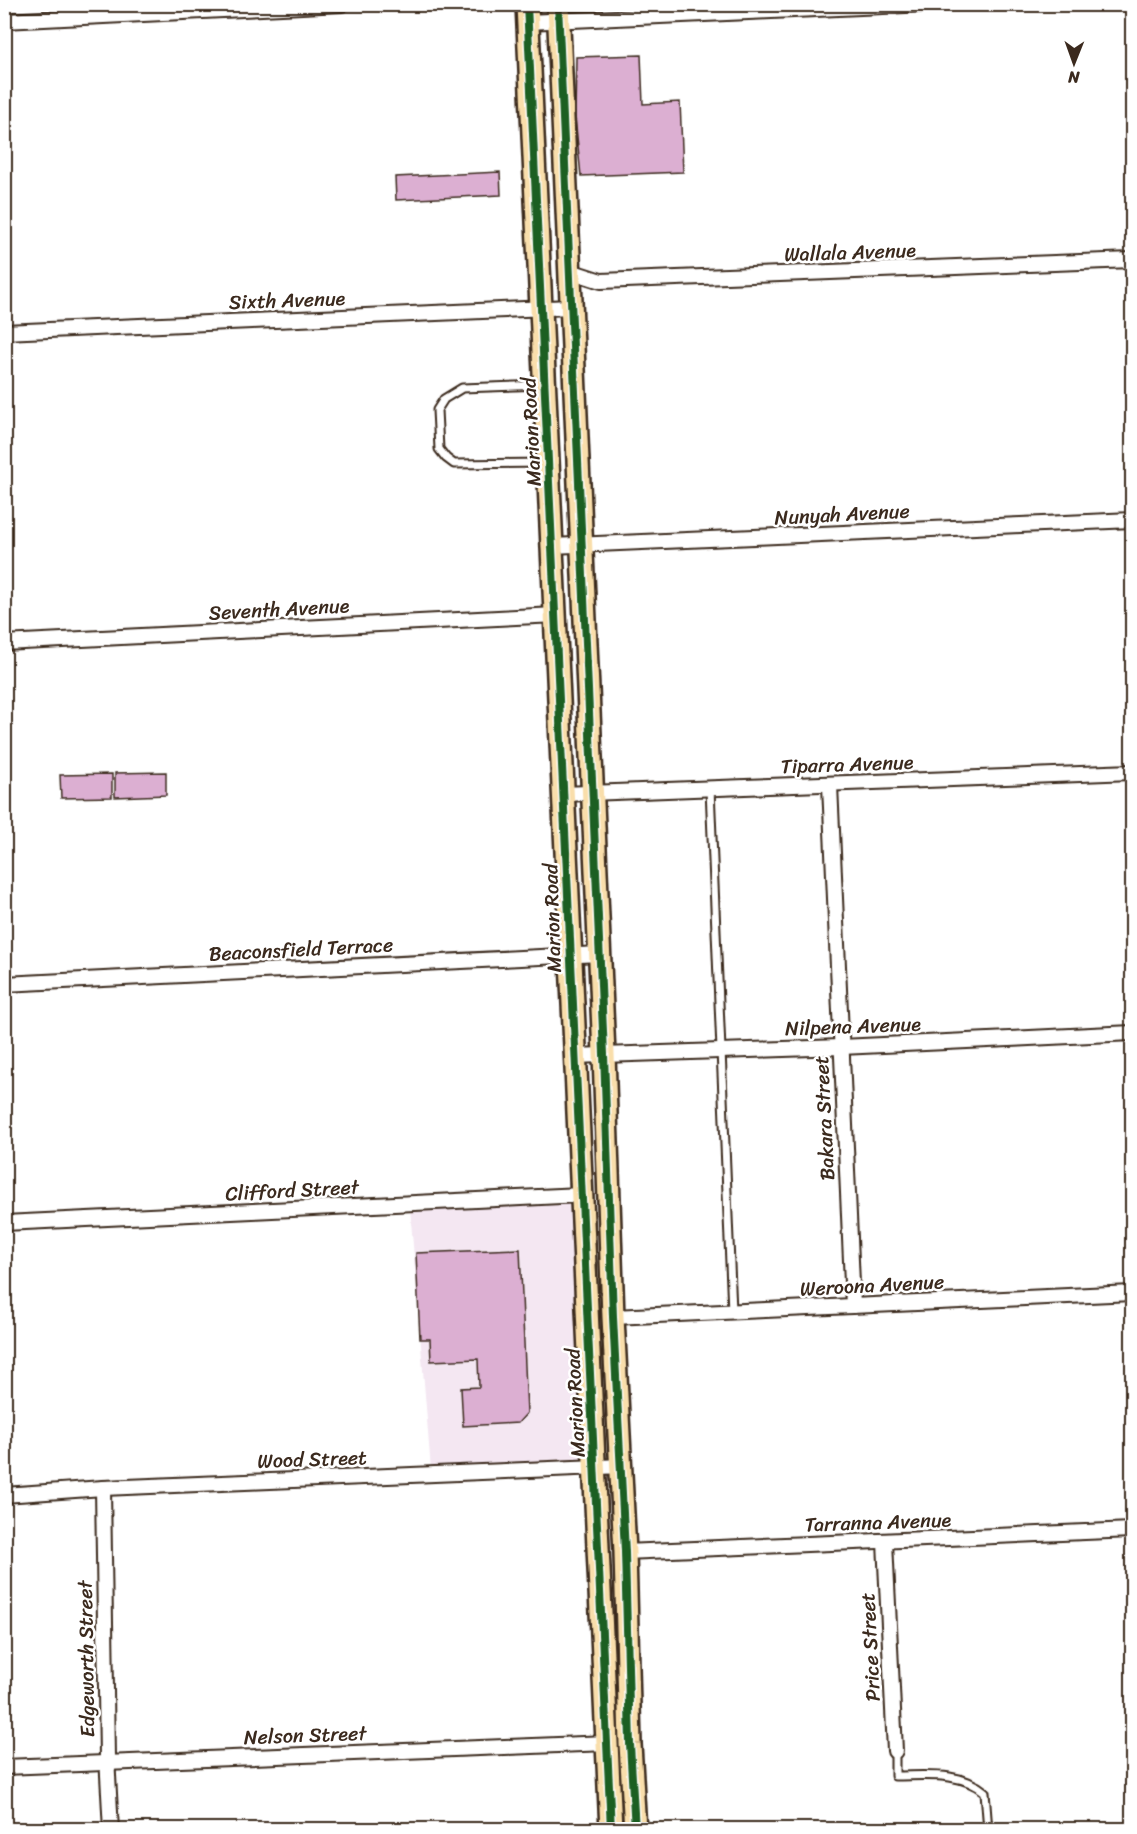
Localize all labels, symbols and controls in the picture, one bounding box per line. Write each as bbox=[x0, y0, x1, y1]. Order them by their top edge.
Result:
north arrow bbox=[1044, 33, 1104, 93]
text: N bbox=[1067, 63, 1081, 92]
street label: Wallala Avenue bbox=[784, 233, 917, 272]
street label: Sixth Avenue bbox=[228, 281, 346, 320]
street label: Marion Road bbox=[511, 375, 552, 487]
street label: Nunyah Avenue bbox=[774, 493, 911, 536]
street label: Seventh Avenue bbox=[208, 588, 351, 631]
street label: Tiparra Avenue bbox=[780, 745, 914, 784]
street label: Marion Road bbox=[533, 862, 572, 973]
street label: Beaconsfield Terrace bbox=[208, 927, 394, 972]
street label: Nilpena Avenue bbox=[785, 1007, 922, 1046]
street label: Bakara Street bbox=[804, 1054, 845, 1181]
street label: Clifford Street bbox=[224, 1169, 361, 1211]
street label: Weroona Avenue bbox=[799, 1264, 945, 1307]
street label: Marion Road bbox=[555, 1346, 596, 1458]
street label: Wood Street bbox=[257, 1440, 368, 1479]
street label: Tarranna Avenue bbox=[804, 1502, 952, 1543]
street label: Edgeworth Street bbox=[68, 1579, 105, 1738]
street label: Price Street bbox=[850, 1591, 891, 1702]
street label: Nelson Street bbox=[243, 1716, 368, 1755]

